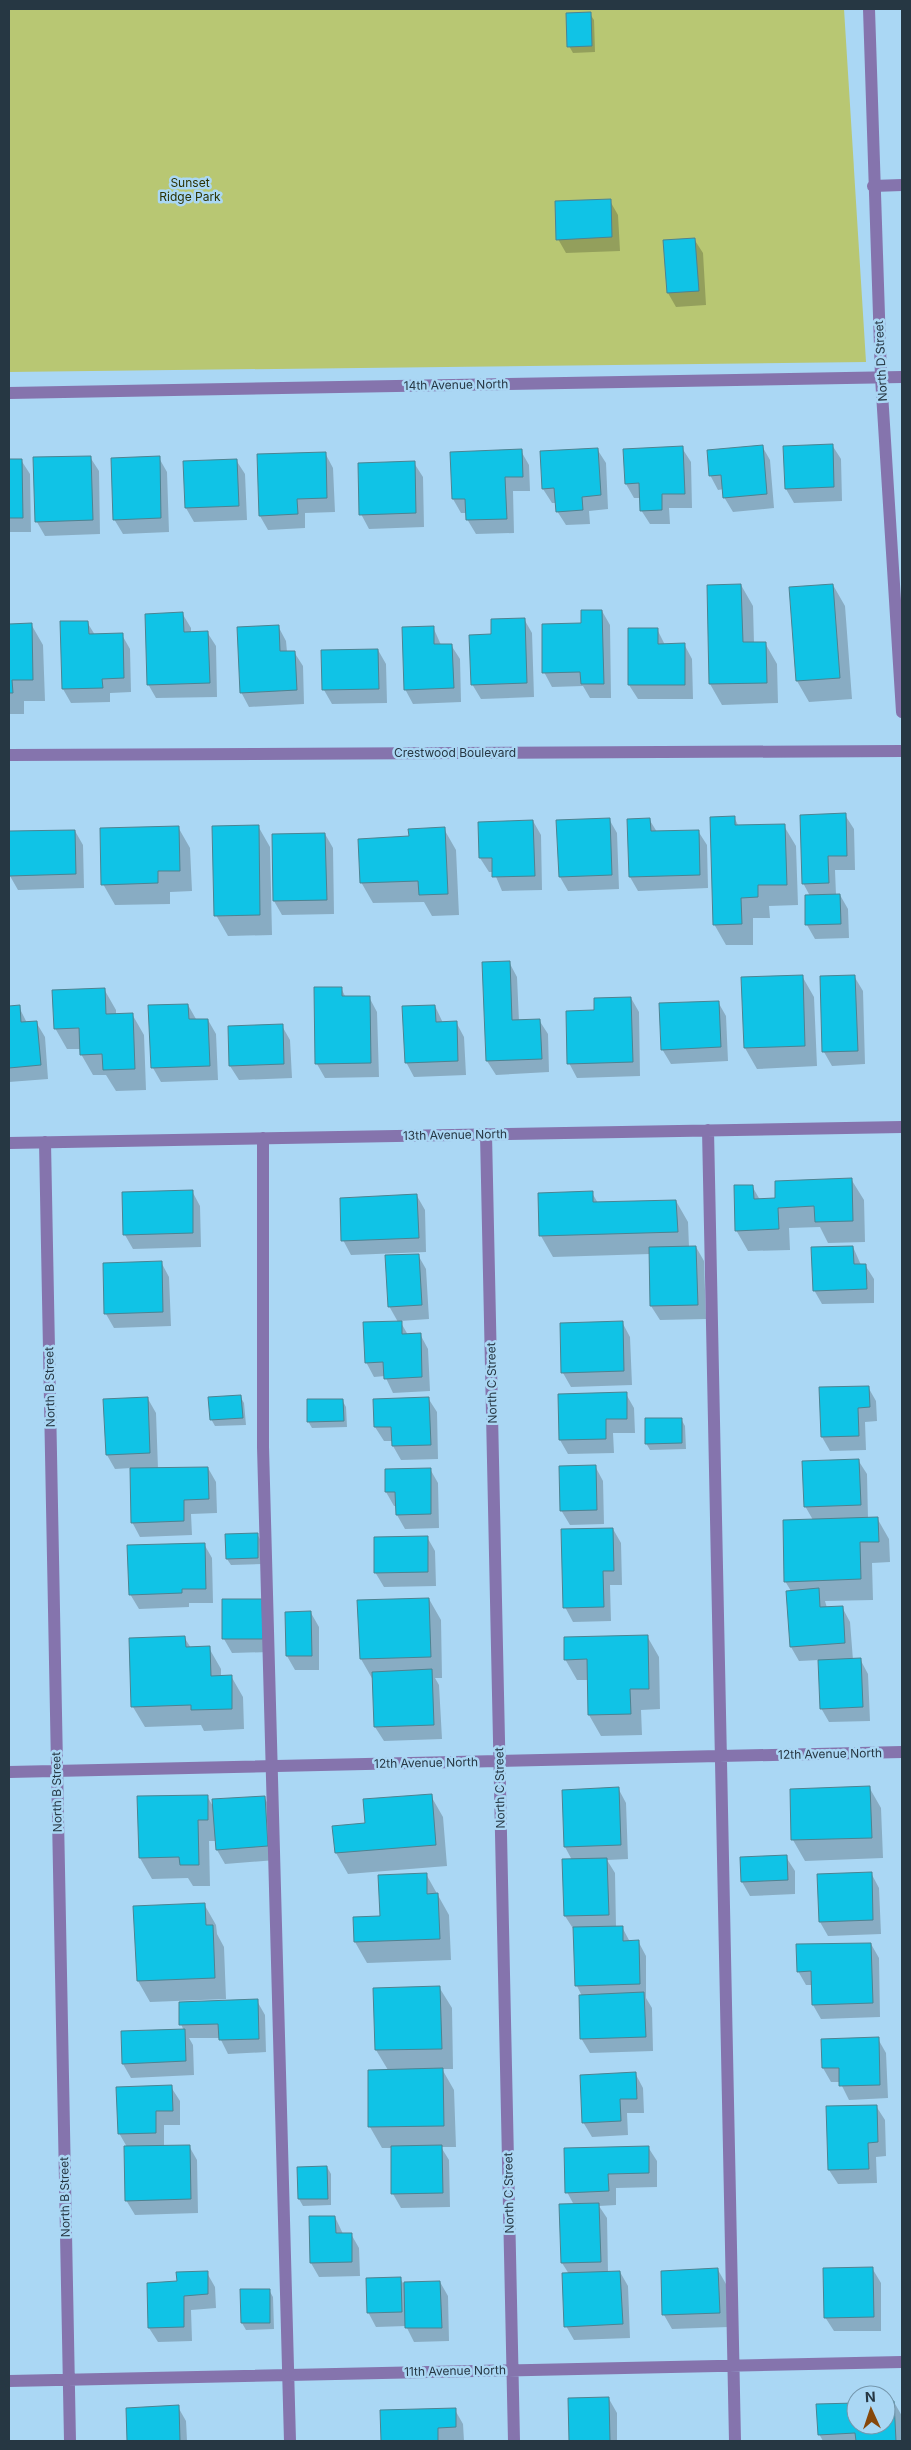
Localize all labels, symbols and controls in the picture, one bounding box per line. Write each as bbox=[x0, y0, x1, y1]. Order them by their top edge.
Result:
park label: Sunset Ridge Park bbox=[159, 175, 221, 204]
street label: North D Street bbox=[871, 320, 890, 402]
street label: 14th Avenue North bbox=[404, 376, 508, 393]
street label: Crestwood Boulevard bbox=[394, 745, 516, 760]
street label: 13th Avenue North bbox=[403, 1126, 507, 1143]
street label: North C Street bbox=[483, 1342, 500, 1424]
street label: North B Street bbox=[41, 1347, 58, 1427]
street label: 12th Avenue North bbox=[778, 1745, 882, 1762]
street label: North C Street bbox=[491, 1747, 508, 1829]
street label: North B Street bbox=[48, 1752, 65, 1832]
street label: 12th Avenue North bbox=[374, 1754, 478, 1771]
street label: North C Street bbox=[500, 2152, 517, 2234]
street label: North B Street bbox=[56, 2157, 73, 2237]
street label: 11th Avenue North bbox=[404, 2362, 506, 2379]
north arrow bbox=[846, 2385, 896, 2435]
text: N bbox=[865, 2388, 876, 2405]

